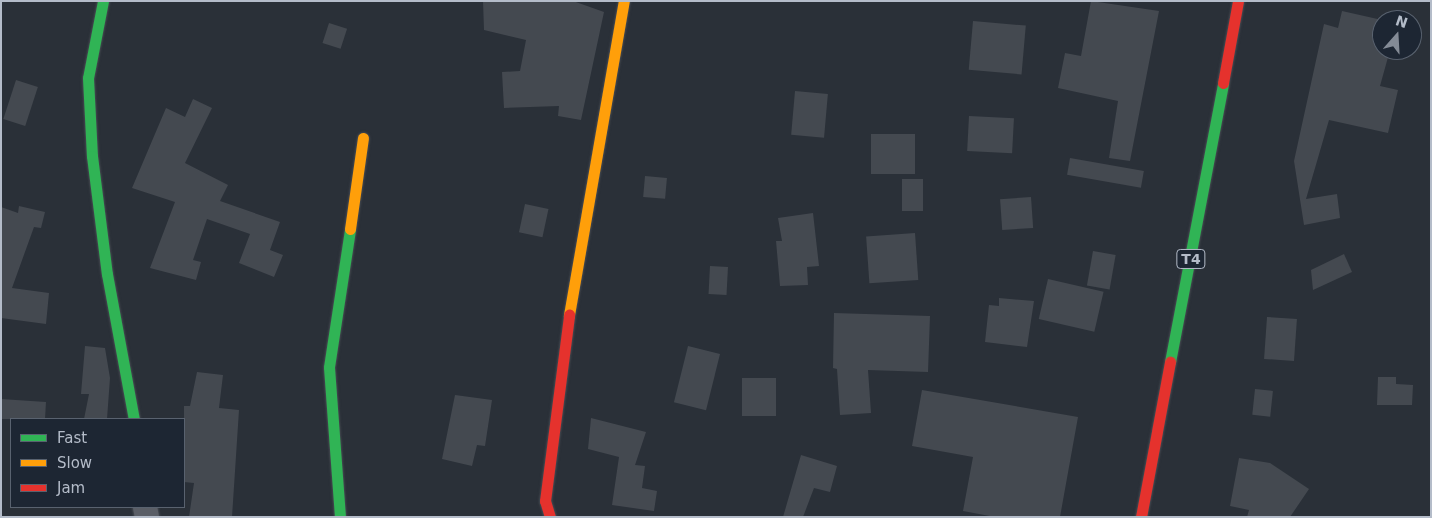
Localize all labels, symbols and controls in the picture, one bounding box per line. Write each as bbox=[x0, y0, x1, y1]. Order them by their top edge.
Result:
north arrow bbox=[1372, 10, 1422, 60]
text: N bbox=[1393, 12, 1410, 31]
road number: T4 bbox=[1176, 248, 1206, 270]
legend bbox=[10, 418, 185, 508]
text: Fast bbox=[57, 429, 87, 447]
text: Slow bbox=[57, 454, 92, 472]
text: Jam bbox=[57, 479, 85, 497]

